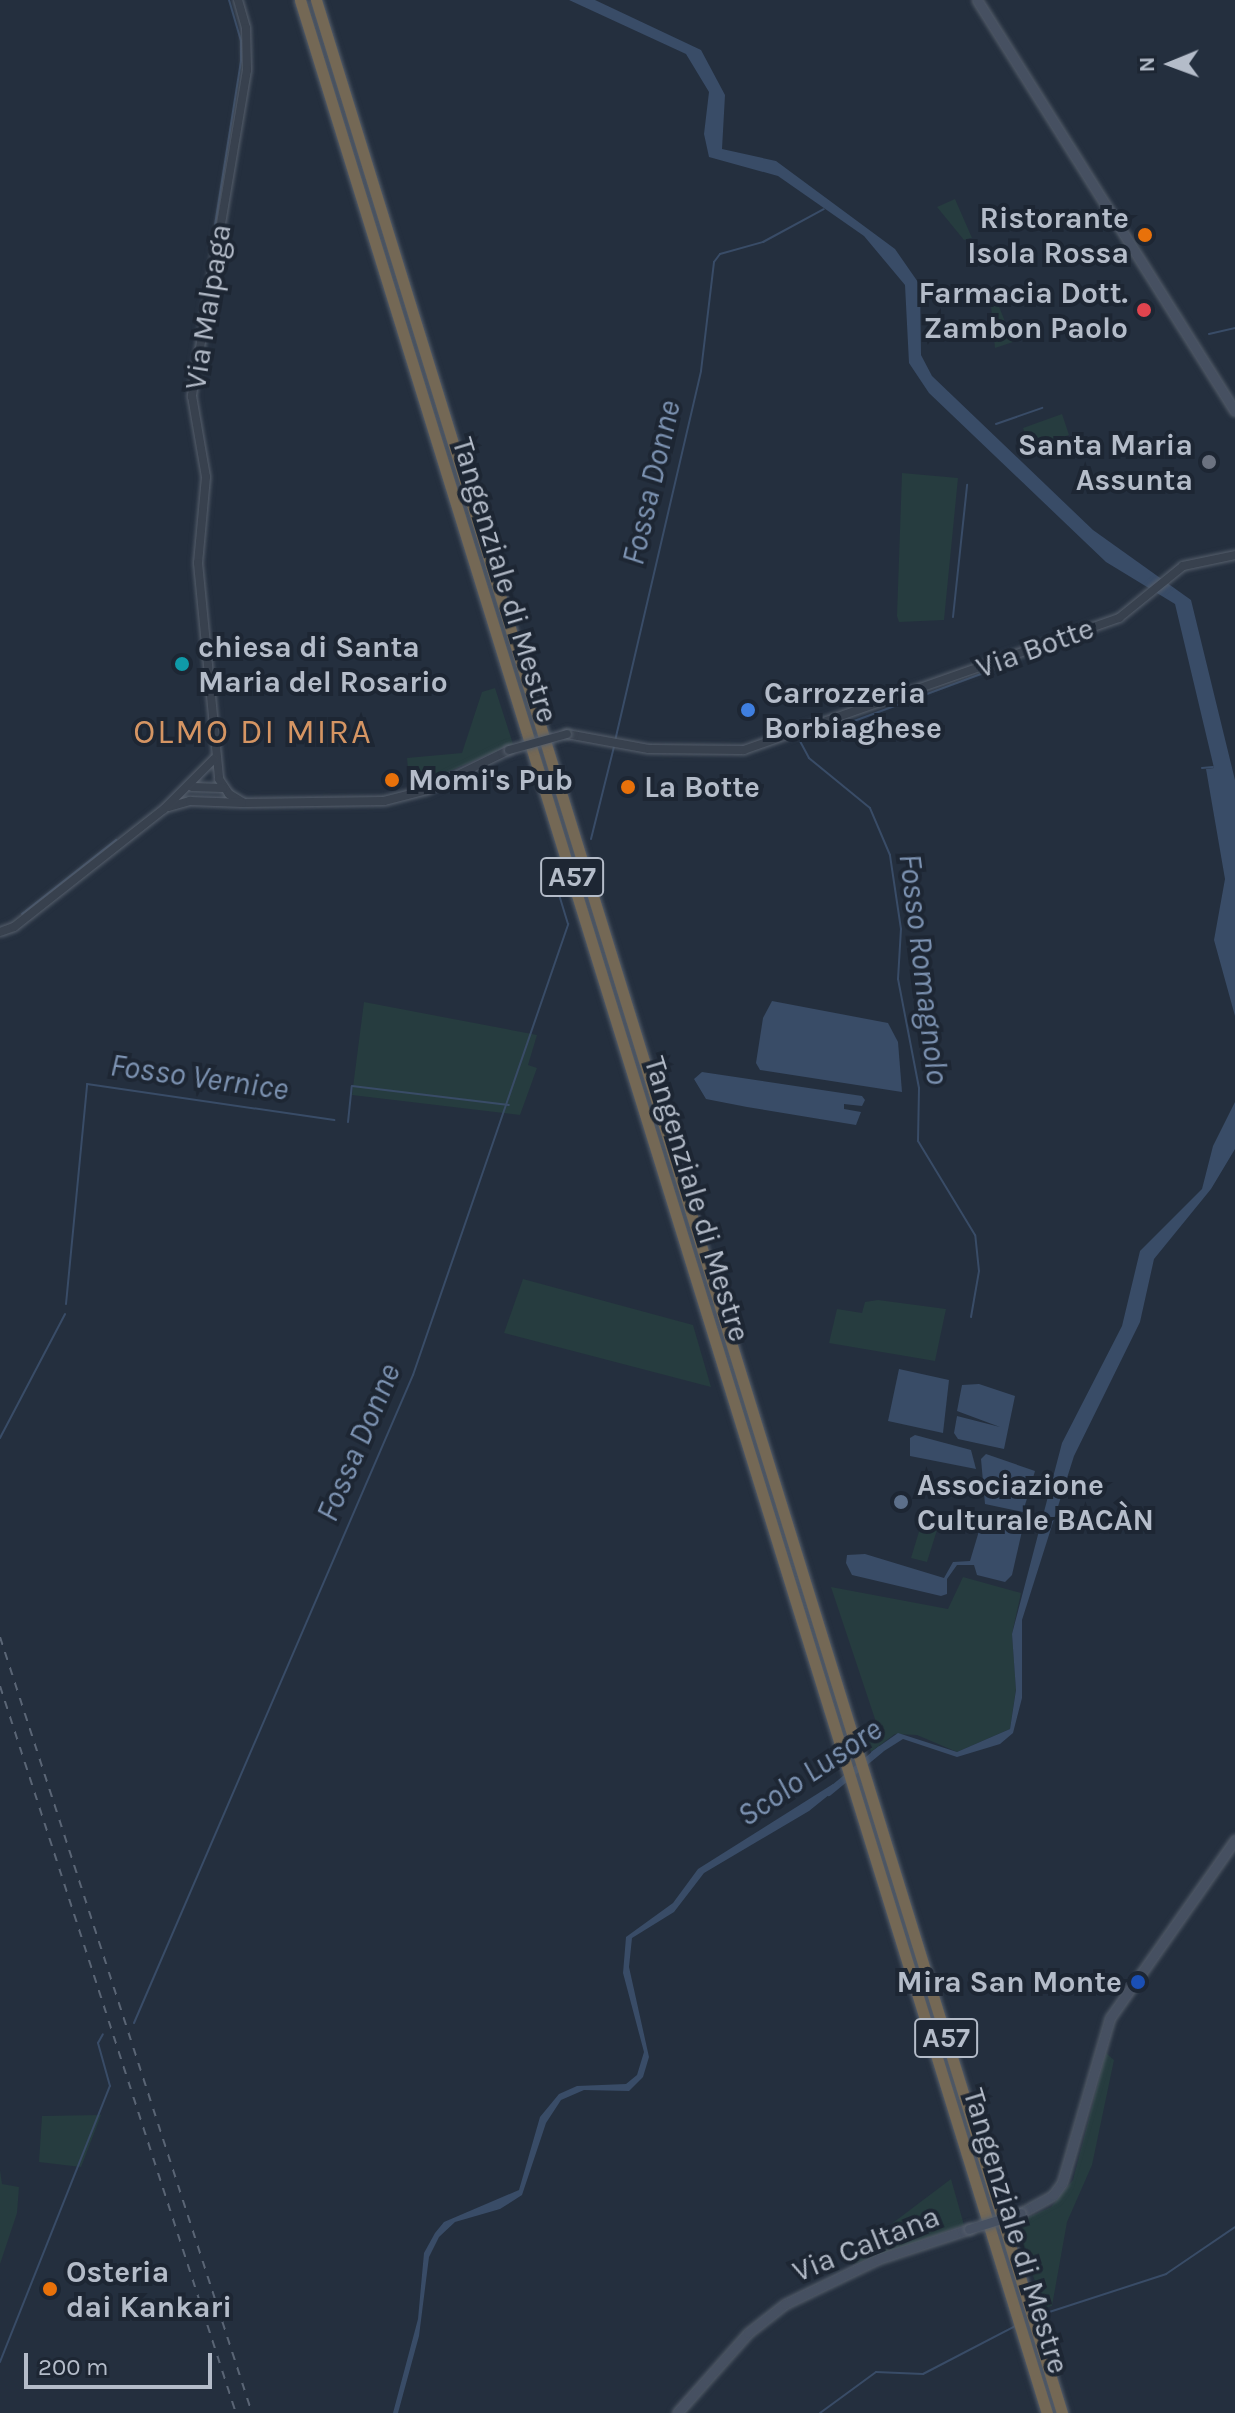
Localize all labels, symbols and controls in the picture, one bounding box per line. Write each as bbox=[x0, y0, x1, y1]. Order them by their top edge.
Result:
north arrow bbox=[1131, 24, 1211, 104]
text: N bbox=[1134, 56, 1160, 73]
place label: Ristorante Isola Rossa bbox=[967, 200, 1129, 270]
street label: Via Malpaga bbox=[177, 222, 239, 392]
marker: Ristorante Isola Rossa bbox=[1136, 226, 1154, 244]
place label: Farmacia Dott. Zambon Paolo bbox=[918, 275, 1128, 346]
marker: Farmacia Dott. Zambon Paolo bbox=[1135, 301, 1153, 319]
water label: Fossa Donne bbox=[614, 397, 690, 569]
place label: Santa Maria Assunta bbox=[1018, 427, 1193, 498]
street label: Tangenziale di Mestre bbox=[445, 433, 565, 727]
marker: Santa Maria Assunta bbox=[1200, 453, 1218, 471]
street label: Via Botte bbox=[971, 610, 1099, 686]
place label: chiesa di Santa Maria del Rosario bbox=[198, 629, 448, 700]
marker: chiesa di Santa Maria del Rosario bbox=[173, 655, 191, 673]
place label: Carrozzeria Borbiaghese bbox=[764, 675, 942, 746]
marker: Carrozzeria Borbiaghese bbox=[739, 701, 757, 719]
district label: OLMO DI MIRA bbox=[133, 713, 373, 753]
place label: Momi's Pub bbox=[408, 762, 573, 798]
place label: La Botte bbox=[644, 769, 760, 805]
marker: Momi's Pub bbox=[383, 771, 401, 789]
marker: La Botte bbox=[619, 778, 637, 796]
water label: Fosso Romagnolo bbox=[890, 851, 956, 1087]
road number: A57 bbox=[540, 853, 604, 901]
water label: Fosso Vernice bbox=[107, 1046, 291, 1110]
street label: Tangenziale di Mestre bbox=[637, 1052, 757, 1346]
water label: Fossa Donne bbox=[309, 1358, 409, 1528]
place label: Associazione Culturale BACÀN bbox=[917, 1467, 1154, 1538]
marker: Associazione Culturale BACÀN bbox=[892, 1493, 910, 1511]
water label: Scolo Lusore bbox=[730, 1711, 890, 1835]
place label: Mira San Monte bbox=[896, 1964, 1122, 2000]
marker: Mira San Monte bbox=[1129, 1973, 1147, 1991]
road number: A57 bbox=[914, 2014, 978, 2062]
street label: Tangenziale di Mestre bbox=[956, 2084, 1076, 2378]
street label: Via Caltana bbox=[787, 2198, 945, 2290]
place label: Osteria dai Kankari bbox=[66, 2254, 232, 2324]
marker: Osteria dai Kankari bbox=[41, 2280, 59, 2298]
scale bar bbox=[28, 2337, 216, 2387]
text: 200 m bbox=[38, 2353, 109, 2381]

